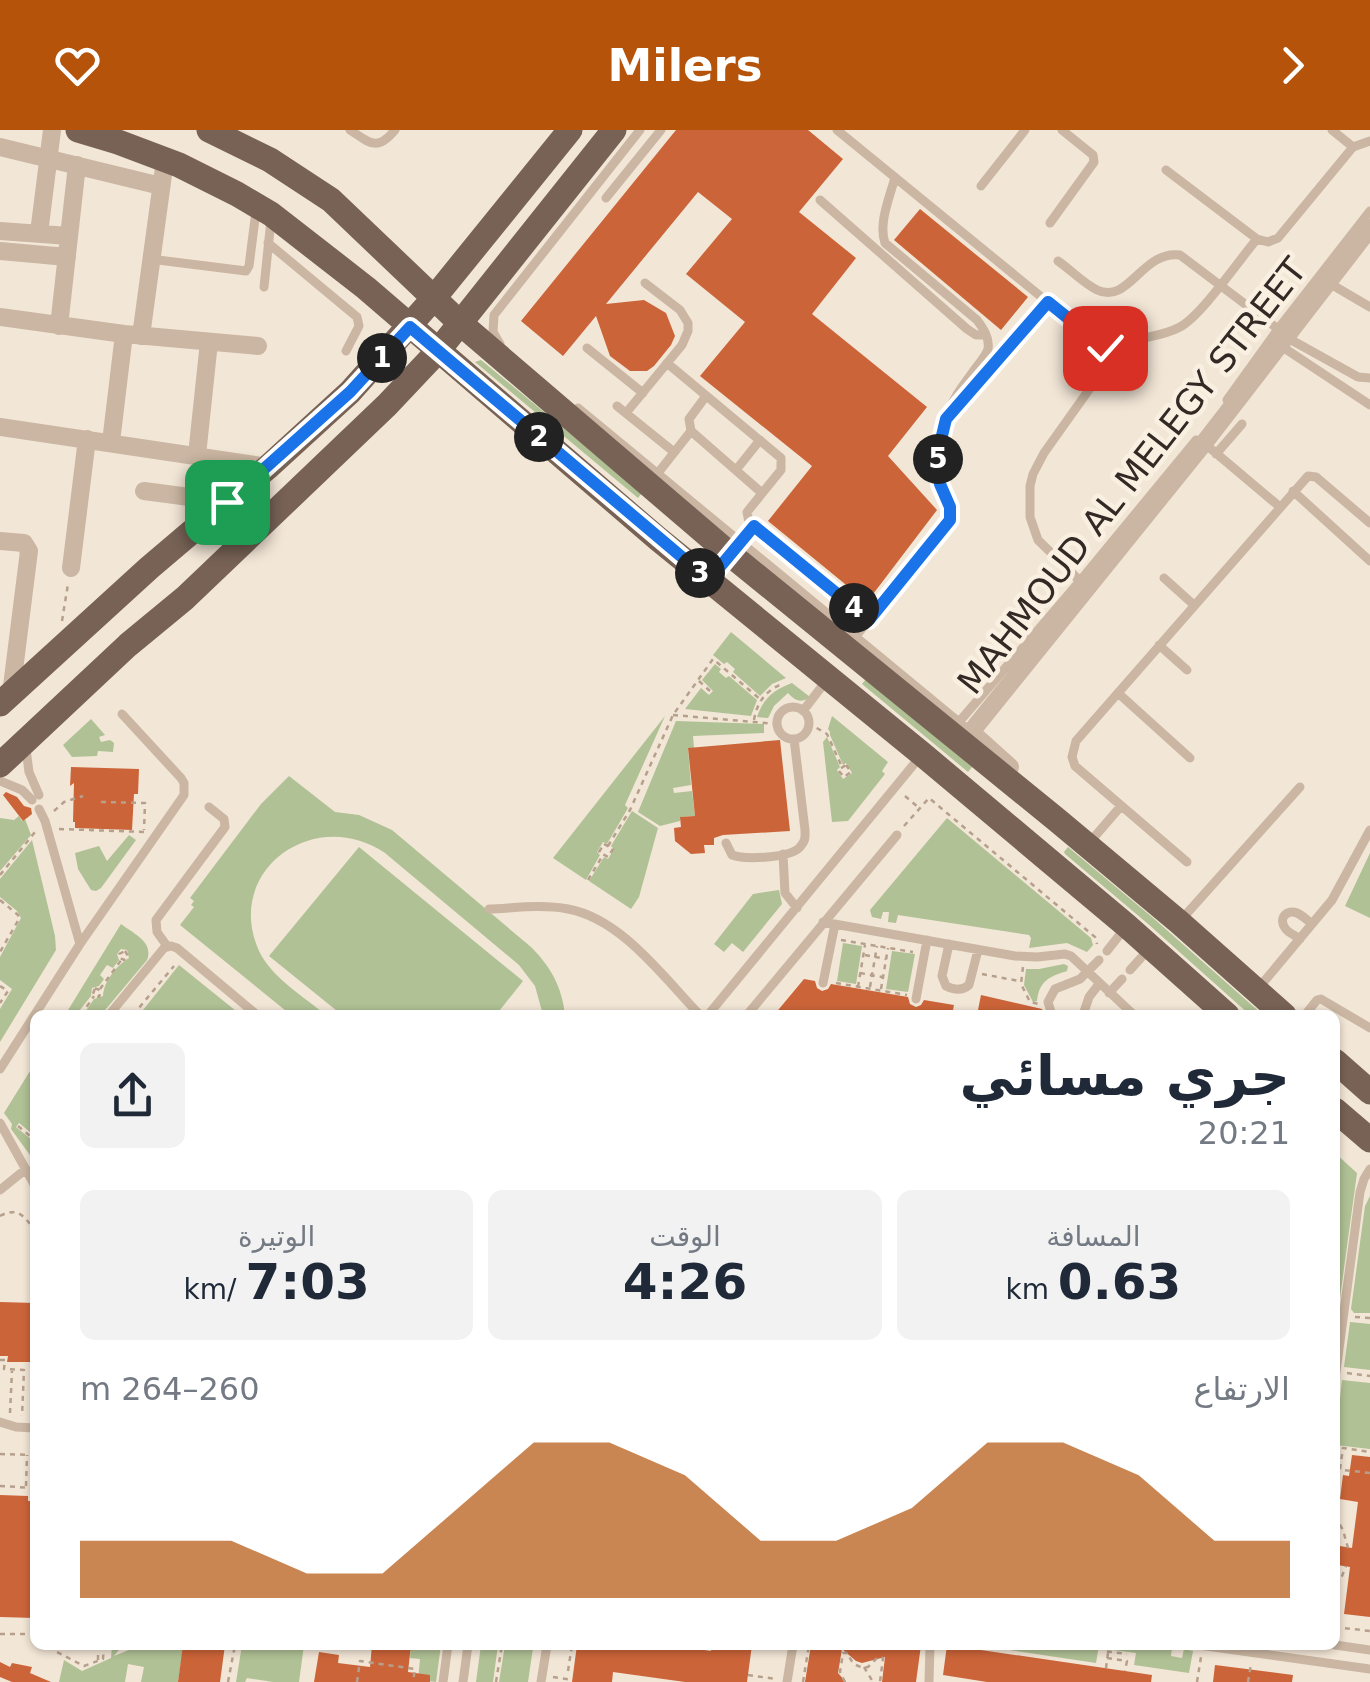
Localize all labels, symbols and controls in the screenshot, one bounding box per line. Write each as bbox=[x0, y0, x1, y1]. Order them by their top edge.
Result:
icon: heart bbox=[50, 38, 105, 93]
icon: forward bbox=[1265, 38, 1320, 93]
text: Milers bbox=[607, 39, 763, 92]
street label: MAHMOUD AL MELEGY STREET bbox=[949, 250, 1315, 702]
pin bbox=[1063, 306, 1148, 391]
icon: check bbox=[1078, 321, 1133, 376]
pin: 1 bbox=[357, 333, 407, 383]
text: 1 bbox=[372, 341, 392, 374]
pin: 2 bbox=[514, 412, 564, 462]
text: 2 bbox=[529, 420, 549, 453]
pin: 5 bbox=[913, 434, 963, 484]
text: 5 bbox=[928, 442, 948, 475]
pin bbox=[185, 460, 270, 545]
icon: arrive bbox=[200, 475, 255, 530]
pin: 3 bbox=[675, 548, 725, 598]
text: 3 bbox=[690, 556, 710, 589]
pin: 4 bbox=[829, 583, 879, 633]
text: 4 bbox=[844, 591, 864, 624]
button: share bbox=[80, 1043, 185, 1148]
text: جري مسائي bbox=[960, 1044, 1290, 1108]
text: 20:21 bbox=[1198, 1114, 1290, 1152]
text: الوتيرة bbox=[238, 1220, 315, 1253]
text: الوقت bbox=[649, 1220, 721, 1253]
text: المسافة bbox=[1046, 1220, 1141, 1253]
text: 7:03 bbox=[245, 1253, 370, 1311]
text: 4:26 bbox=[623, 1253, 747, 1311]
text: 0.63 bbox=[1058, 1253, 1181, 1311]
text: /km bbox=[184, 1273, 245, 1306]
text: km bbox=[1005, 1273, 1058, 1306]
text: 260–264 m bbox=[80, 1370, 260, 1408]
text: الارتفاع bbox=[1193, 1370, 1290, 1408]

